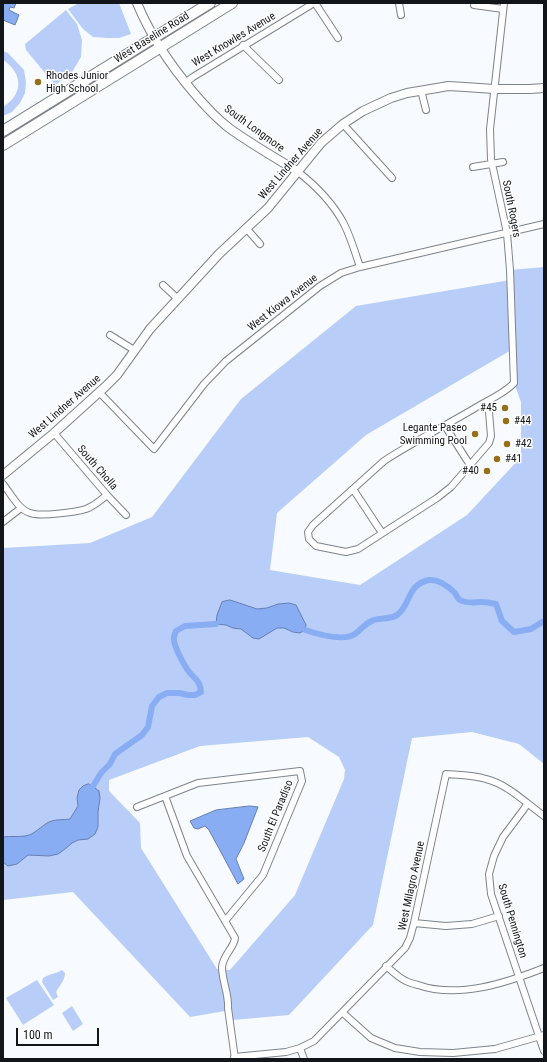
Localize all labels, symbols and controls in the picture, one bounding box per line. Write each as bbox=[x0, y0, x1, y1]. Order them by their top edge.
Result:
street label: West Baseline Road bbox=[112, 10, 192, 66]
street label: West Knowles Avenue bbox=[190, 10, 278, 70]
place label: Rhodes Junior High School bbox=[46, 69, 108, 95]
marker: Rhodes Junior High School bbox=[33, 77, 43, 87]
street label: South Longmore bbox=[221, 103, 287, 155]
street label: West Lindner Avenue bbox=[256, 125, 326, 203]
street label: South Rogers bbox=[499, 179, 523, 239]
street label: West Kiowa Avenue bbox=[246, 272, 320, 334]
street label: West Lindner Avenue bbox=[26, 372, 104, 442]
place label: #45 bbox=[480, 401, 497, 415]
marker: #45 bbox=[500, 403, 510, 413]
place label: #44 bbox=[514, 414, 531, 428]
marker: #44 bbox=[501, 416, 511, 426]
place label: Legante Paseo Swimming Pool bbox=[400, 421, 467, 447]
marker: Legante Paseo Swimming Pool bbox=[470, 429, 480, 439]
place label: #42 bbox=[515, 437, 532, 451]
marker: #42 bbox=[502, 439, 512, 449]
street label: South Cholla bbox=[74, 443, 120, 493]
place label: #41 bbox=[505, 452, 522, 466]
marker: #41 bbox=[492, 454, 502, 464]
place label: #40 bbox=[462, 464, 479, 478]
marker: #40 bbox=[482, 466, 492, 476]
street label: South El Paradiso bbox=[256, 778, 296, 854]
street label: West Milagro Avenue bbox=[396, 840, 428, 932]
street label: South Pennington bbox=[494, 882, 530, 960]
scale bar bbox=[18, 1020, 101, 1046]
text: 100 m bbox=[23, 1028, 53, 1042]

